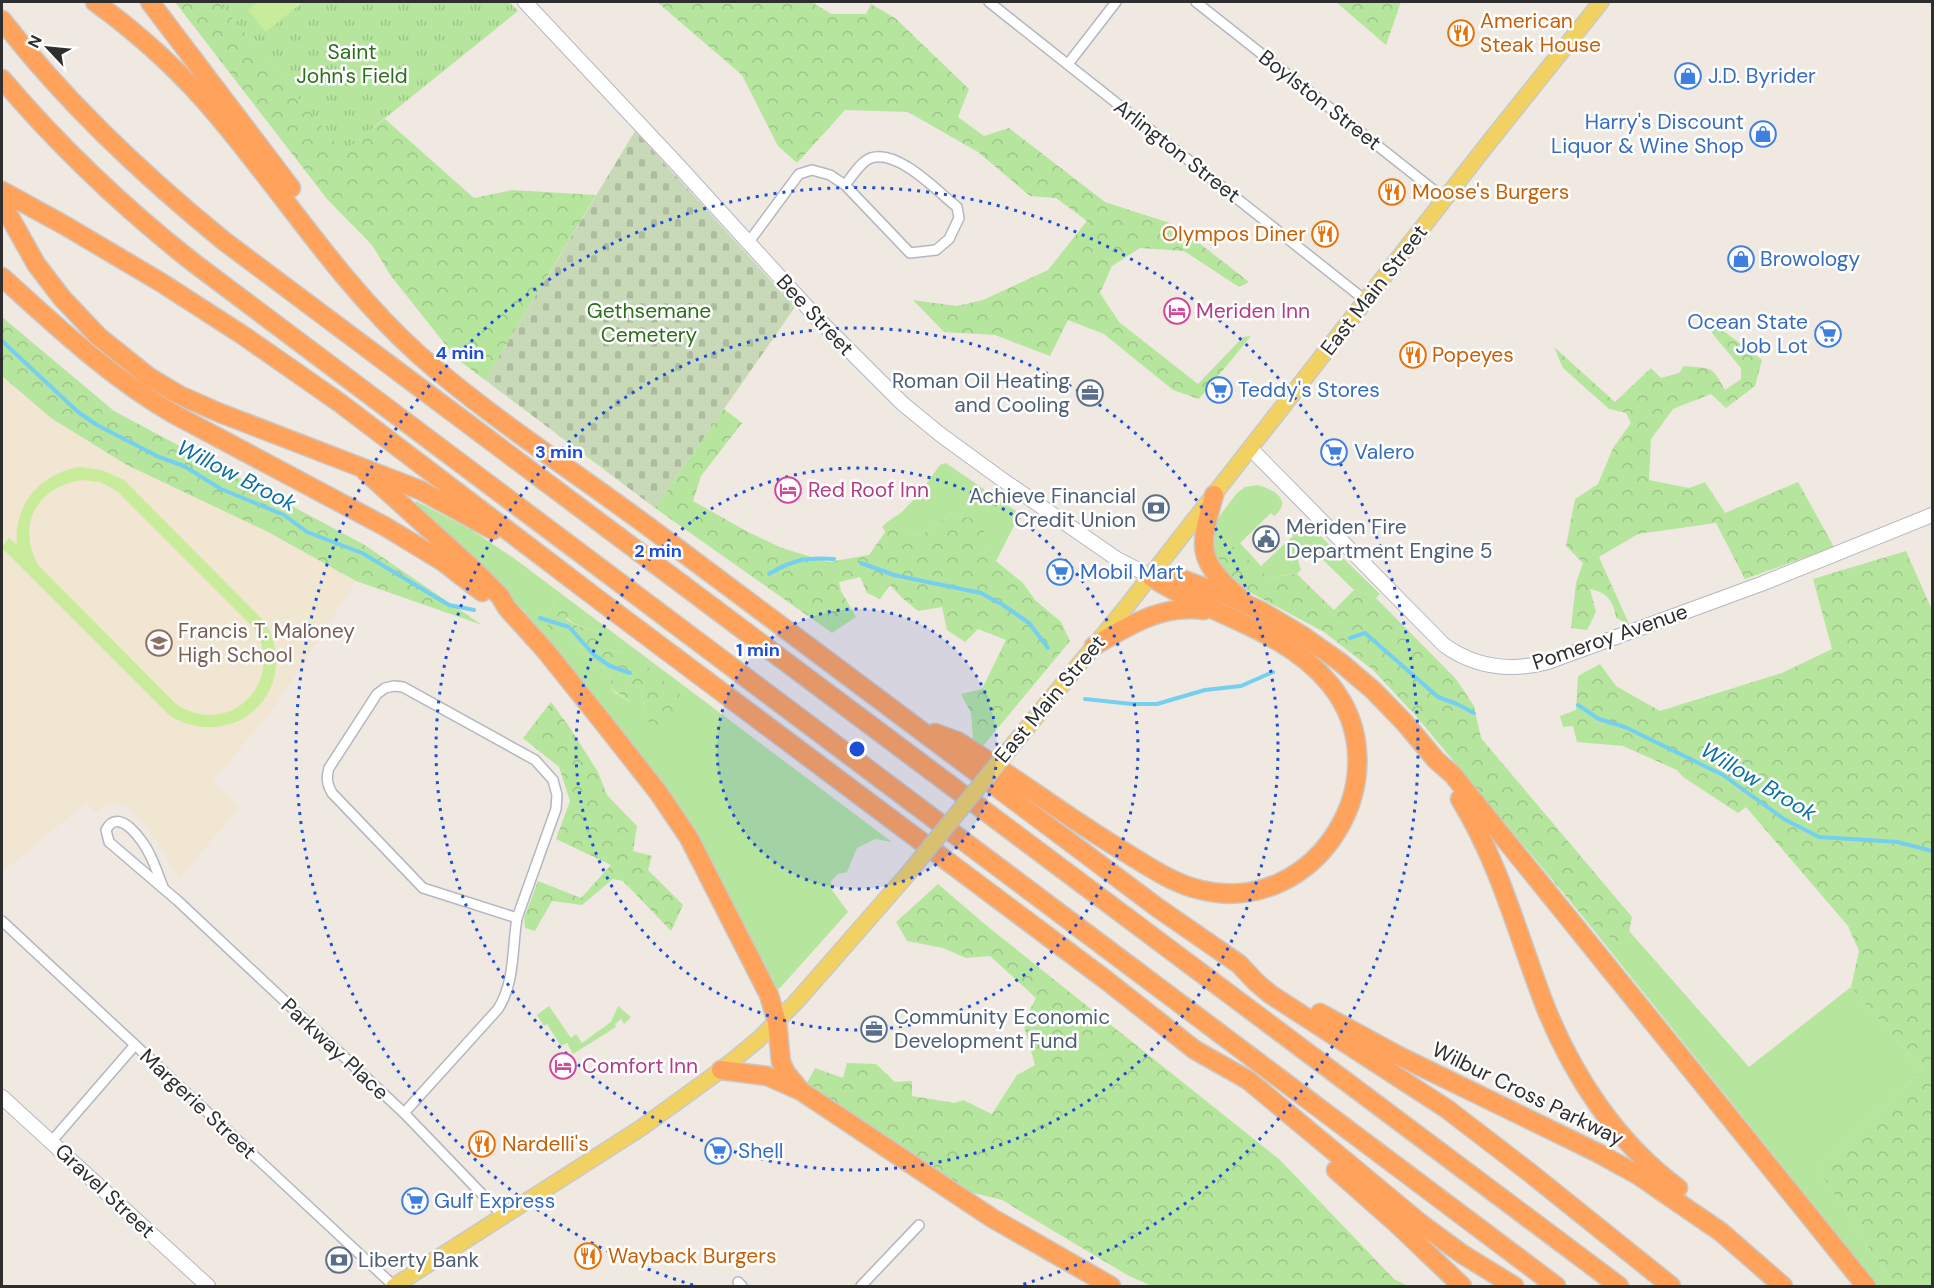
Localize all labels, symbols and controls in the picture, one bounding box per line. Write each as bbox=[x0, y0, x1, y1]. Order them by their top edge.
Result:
place label: American Steak House bbox=[1480, 7, 1601, 59]
north arrow bbox=[18, 18, 78, 78]
restaurant icon: American Steak House bbox=[1446, 18, 1476, 48]
text: N bbox=[23, 32, 47, 51]
park label: Saint John's Field bbox=[296, 38, 408, 90]
street label: Boylston Street bbox=[1253, 43, 1387, 157]
shop icon: J.D. Byrider bbox=[1673, 61, 1703, 91]
place label: J.D. Byrider bbox=[1708, 62, 1816, 90]
street label: Arlington Street bbox=[1108, 93, 1246, 209]
place label: Harry's Discount Liquor & Wine Shop bbox=[1551, 108, 1744, 160]
shop icon: Harry's Discount Liquor & Wine Shop bbox=[1748, 119, 1778, 149]
restaurant icon: Moose's Burgers bbox=[1377, 177, 1407, 207]
place label: Moose's Burgers bbox=[1412, 178, 1569, 206]
restaurant icon: Olympos Diner bbox=[1310, 219, 1340, 249]
street label: East Main Street bbox=[1314, 219, 1434, 361]
place label: Olympos Diner bbox=[1162, 220, 1306, 248]
shop icon: Browology bbox=[1726, 244, 1756, 274]
place label: Browology bbox=[1760, 245, 1861, 273]
street label: Bee Street bbox=[770, 268, 860, 362]
hotel icon: Meriden Inn bbox=[1162, 296, 1192, 326]
park label: Gethsemane Cemetery bbox=[587, 297, 711, 349]
place label: Meriden Inn bbox=[1196, 297, 1310, 325]
place label: Ocean State Job Lot bbox=[1687, 308, 1808, 360]
supermarket icon: Ocean State Job Lot bbox=[1813, 319, 1843, 349]
restaurant icon: Popeyes bbox=[1398, 340, 1428, 370]
text: 4 min bbox=[436, 341, 484, 365]
place label: Popeyes bbox=[1432, 341, 1514, 369]
place label: Roman Oil Heating and Cooling bbox=[892, 367, 1070, 419]
supermarket icon: Teddy's Stores bbox=[1204, 375, 1234, 405]
place label: Teddy's Stores bbox=[1238, 376, 1380, 404]
office icon: Roman Oil Heating and Cooling bbox=[1075, 378, 1105, 408]
water label: Willow Brook bbox=[172, 433, 302, 518]
supermarket icon: Valero bbox=[1319, 437, 1349, 467]
place label: Valero bbox=[1354, 438, 1415, 466]
text: 3 min bbox=[535, 440, 583, 464]
hotel icon: Red Roof Inn bbox=[773, 475, 803, 505]
place label: Red Roof Inn bbox=[808, 476, 929, 504]
place label: Achieve Financial Credit Union bbox=[969, 482, 1136, 534]
bank icon: Achieve Financial Credit Union bbox=[1141, 493, 1171, 523]
place label: Meriden Fire Department Engine 5 bbox=[1286, 513, 1493, 565]
public building icon: Meriden Fire Department Engine 5 bbox=[1251, 524, 1281, 554]
text: 2 min bbox=[634, 539, 682, 563]
supermarket icon: Mobil Mart bbox=[1045, 557, 1075, 587]
place label: Mobil Mart bbox=[1080, 558, 1184, 586]
street label: Pomeroy Avenue bbox=[1529, 597, 1691, 677]
place label: Francis T. Maloney High School bbox=[178, 617, 355, 669]
school or university icon: Francis T. Maloney High School bbox=[144, 628, 174, 658]
street label: East Main Street bbox=[988, 629, 1112, 769]
text: 1 min bbox=[736, 638, 780, 662]
water label: Willow Brook bbox=[1695, 735, 1823, 828]
centre of rings bbox=[847, 739, 867, 759]
street label: Parkway Place bbox=[275, 992, 395, 1106]
place label: Community Economic Development Fund bbox=[894, 1003, 1110, 1055]
office icon: Community Economic Development Fund bbox=[859, 1014, 889, 1044]
street label: Wilbur Cross Parkway bbox=[1427, 1035, 1629, 1153]
street label: Margerie Street bbox=[134, 1043, 262, 1165]
hotel icon: Comfort Inn bbox=[548, 1051, 578, 1081]
place label: Comfort Inn bbox=[582, 1052, 698, 1080]
restaurant icon: Nardelli's bbox=[467, 1129, 497, 1159]
place label: Nardelli's bbox=[502, 1130, 589, 1158]
supermarket icon: Shell bbox=[703, 1136, 733, 1166]
street label: Gravel Street bbox=[49, 1137, 161, 1245]
place label: Shell bbox=[738, 1137, 784, 1165]
supermarket icon: Gulf Express bbox=[400, 1186, 430, 1216]
place label: Gulf Express bbox=[434, 1187, 555, 1215]
restaurant icon: Wayback Burgers bbox=[573, 1241, 603, 1271]
place label: Wayback Burgers bbox=[608, 1242, 777, 1270]
bank icon: Liberty Bank bbox=[324, 1245, 354, 1275]
place label: Liberty Bank bbox=[358, 1246, 480, 1274]

